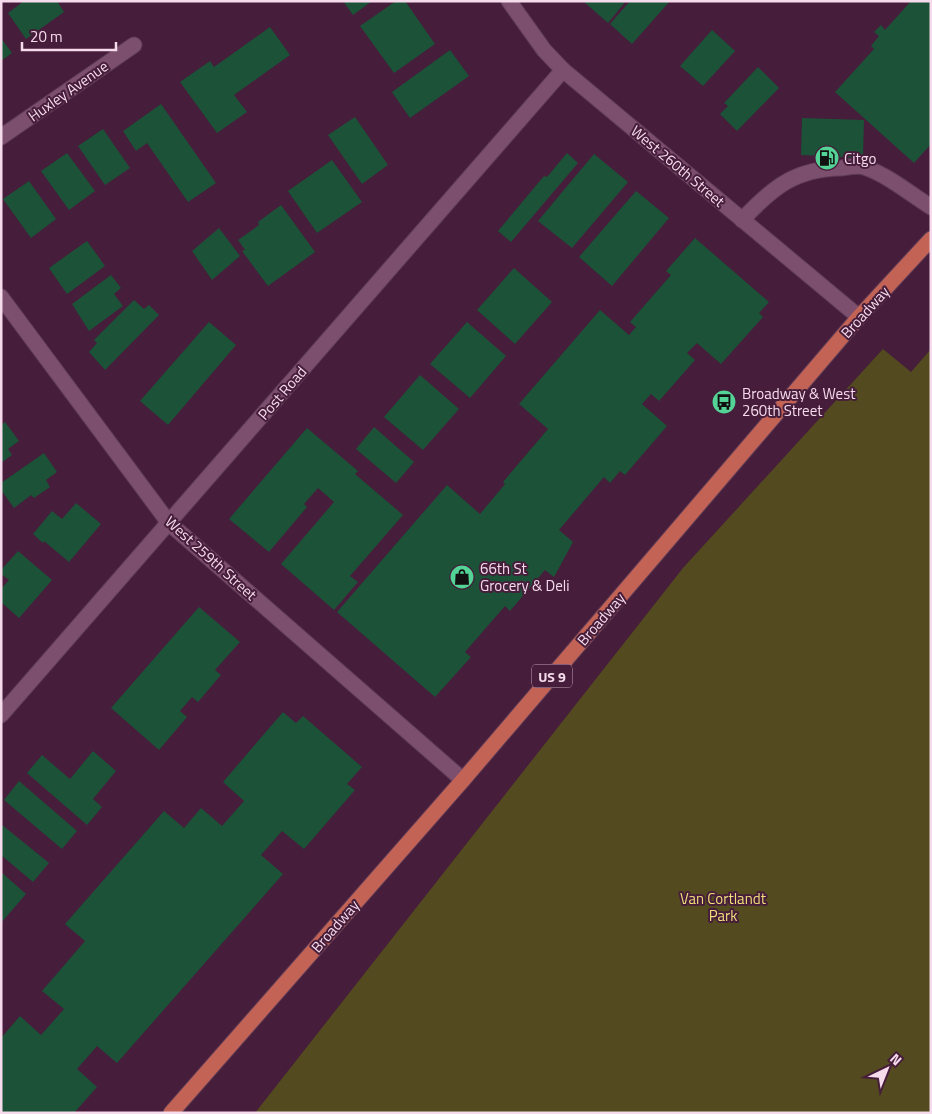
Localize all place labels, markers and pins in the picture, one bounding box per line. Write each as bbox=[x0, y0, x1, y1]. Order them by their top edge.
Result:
fuel station icon: Citgo bbox=[814, 145, 840, 171]
place label: Citgo bbox=[844, 147, 876, 170]
place label: Broadway & West 260th Street bbox=[742, 382, 856, 422]
bus stop icon: Broadway & West 260th Street bbox=[711, 389, 737, 415]
place label: 66th St Grocery & Deli bbox=[480, 557, 570, 597]
shop icon: 66th St Grocery & Deli bbox=[449, 564, 475, 590]

